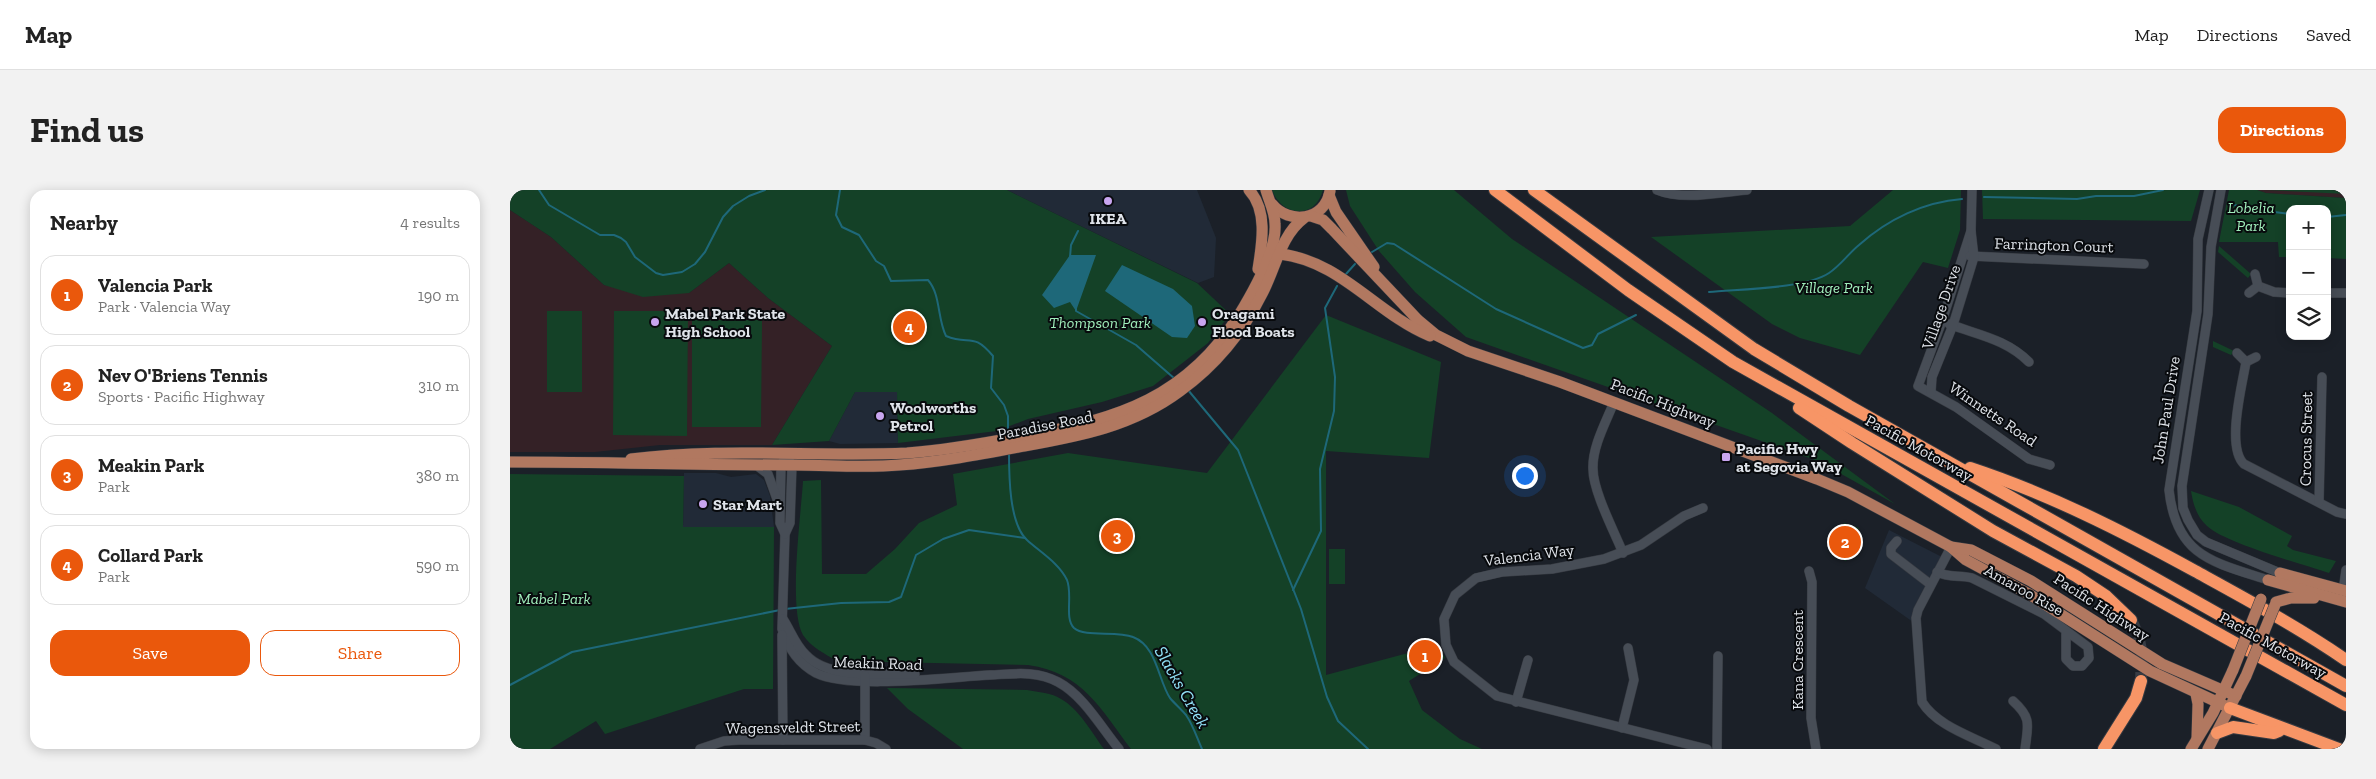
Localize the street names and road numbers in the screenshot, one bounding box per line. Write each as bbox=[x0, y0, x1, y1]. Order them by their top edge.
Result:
street label: Farrington Court bbox=[1994, 233, 2114, 257]
street label: Village Drive bbox=[1917, 262, 1964, 353]
street label: John Paul Drive bbox=[2148, 355, 2184, 465]
street label: Pacific Highway bbox=[1608, 374, 1719, 432]
street label: Winnetts Road bbox=[1945, 378, 2041, 450]
street label: Crocus Street bbox=[2296, 392, 2316, 486]
street label: Paradise Road bbox=[996, 406, 1095, 444]
street label: Pacific Motorway bbox=[1862, 411, 1977, 486]
street label: Valencia Way bbox=[1482, 540, 1576, 570]
street label: Amaroo Rise bbox=[1981, 560, 2067, 620]
street label: Pacific Highway bbox=[2050, 569, 2154, 646]
street label: Pacific Motorway bbox=[2216, 608, 2331, 683]
street label: Kana Crescent bbox=[1788, 610, 1807, 710]
street label: Meakin Road bbox=[833, 652, 923, 674]
street label: Wagensveldt Street bbox=[726, 716, 861, 738]

